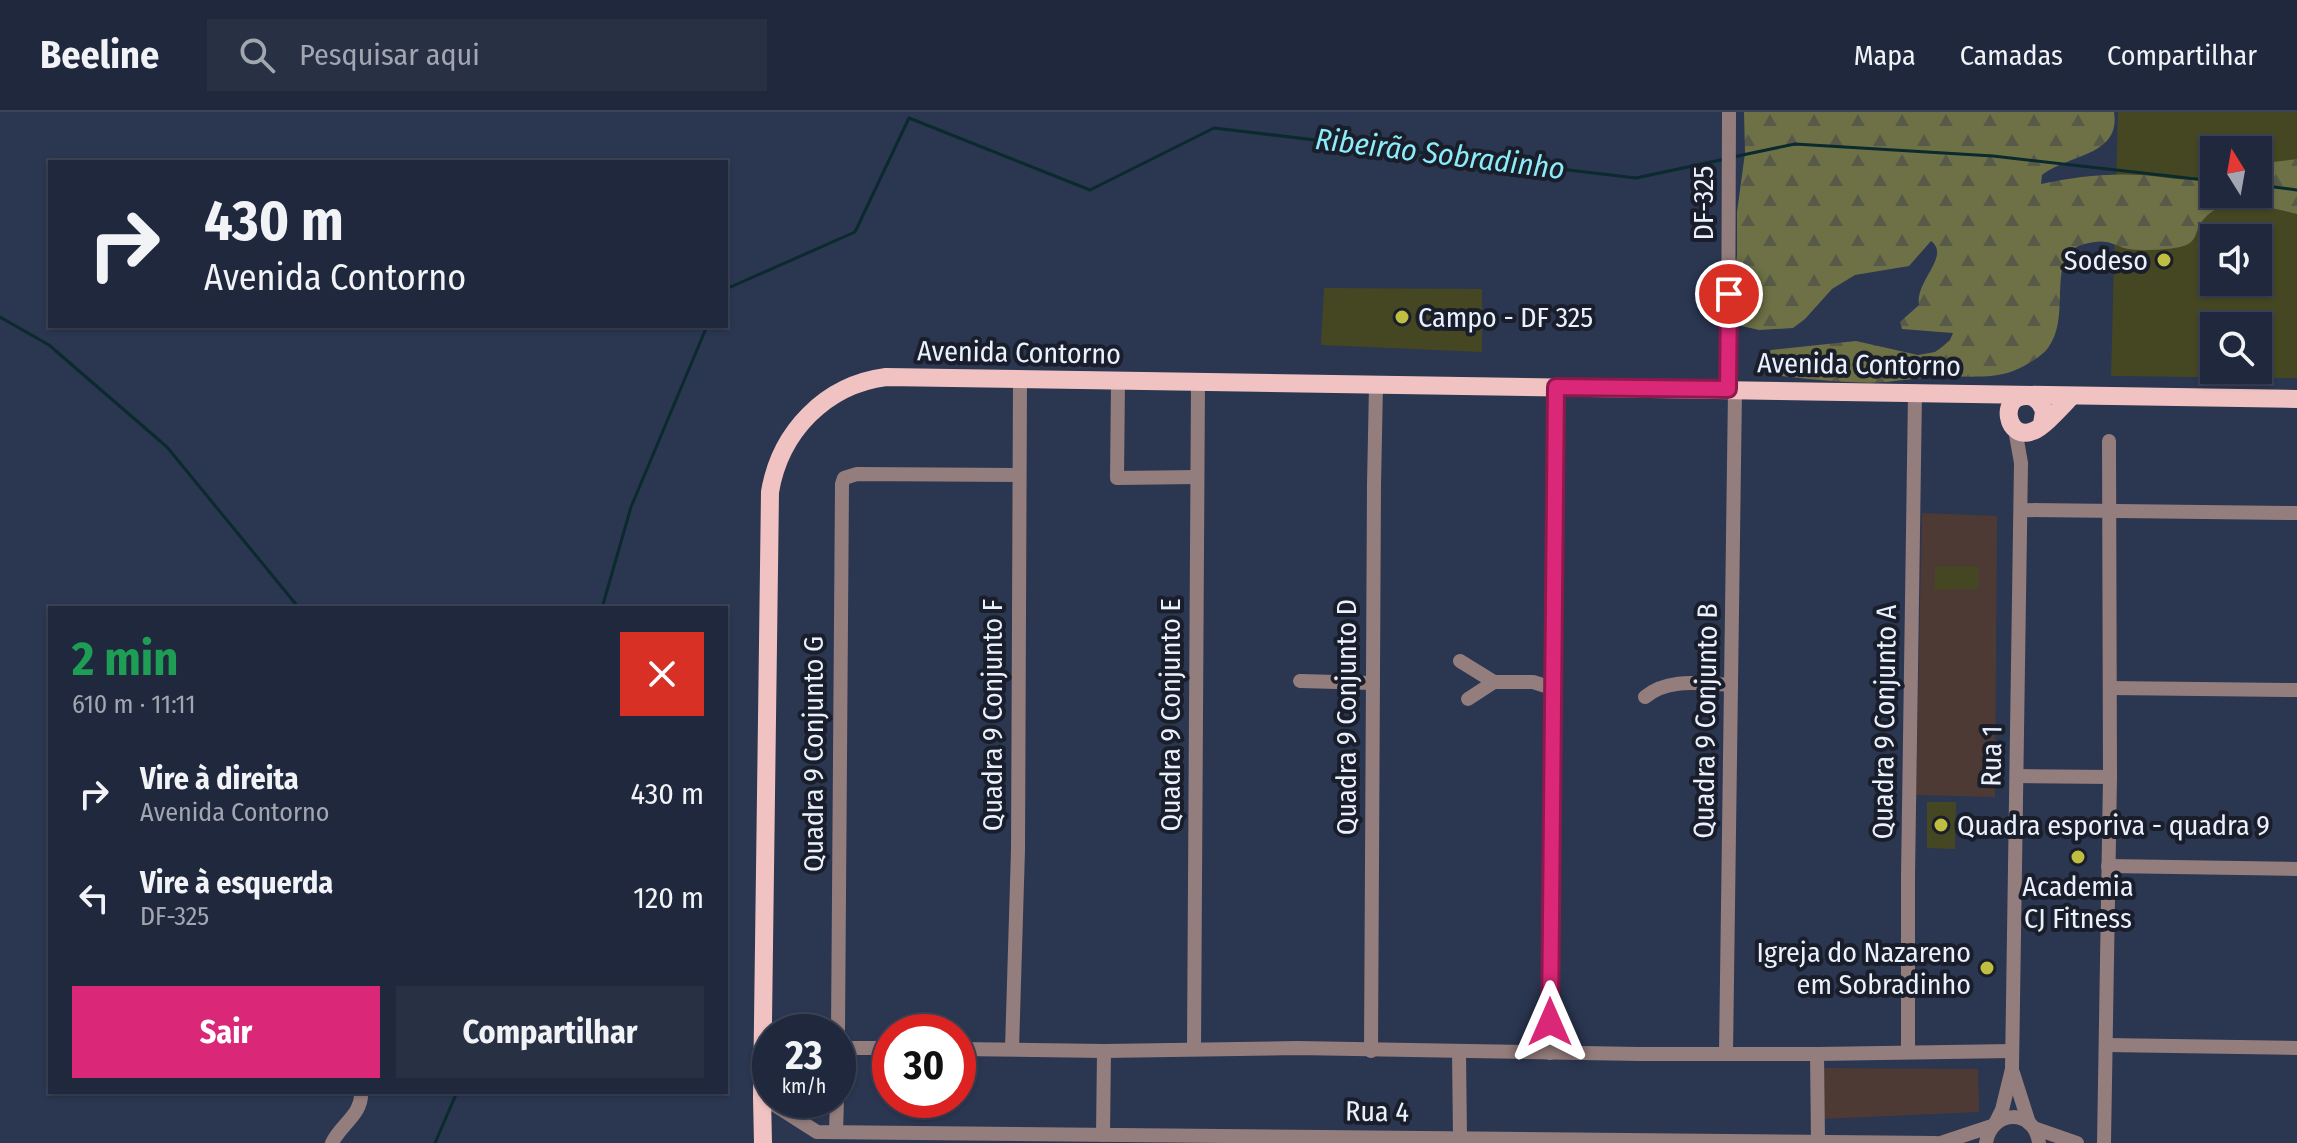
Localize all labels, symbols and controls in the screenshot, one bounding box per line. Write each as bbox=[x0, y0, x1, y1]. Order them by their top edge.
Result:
search box bbox=[207, 19, 767, 91]
text: Beeline bbox=[40, 32, 159, 78]
icon: search bbox=[235, 33, 279, 77]
text: Pesquisar aqui bbox=[299, 37, 480, 73]
text: Mapa bbox=[1854, 39, 1916, 72]
text: Camadas bbox=[1960, 39, 2063, 72]
text: Compartilhar bbox=[2107, 39, 2257, 72]
water label: Ribeirão Sobradinho bbox=[1313, 121, 1567, 187]
north arrow bbox=[2200, 136, 2272, 208]
map controls bbox=[2200, 136, 2272, 384]
street label: DF-325 bbox=[1687, 166, 1720, 240]
text: 430 m bbox=[204, 188, 344, 255]
icon: right bbox=[72, 192, 176, 296]
button: sound bbox=[2200, 224, 2272, 296]
place label: Sodeso bbox=[2064, 244, 2148, 277]
marker: Sodeso bbox=[2155, 251, 2173, 269]
text: Avenida Contorno bbox=[204, 256, 466, 300]
pin bbox=[1695, 260, 1763, 328]
icon: arrive bbox=[1707, 272, 1751, 316]
place label: Campo - DF 325 bbox=[1418, 301, 1593, 334]
marker: Campo - DF 325 bbox=[1393, 308, 1411, 326]
button: search bbox=[2200, 312, 2272, 384]
street label: Avenida Contorno bbox=[917, 334, 1121, 371]
street label: Avenida Contorno bbox=[1757, 346, 1961, 383]
street label: Quadra 9 Conjunto E bbox=[1154, 598, 1187, 832]
street label: Quadra 9 Conjunto F bbox=[976, 599, 1009, 831]
street label: Quadra 9 Conjunto D bbox=[1330, 599, 1363, 835]
street label: Quadra 9 Conjunto B bbox=[1687, 603, 1724, 839]
street label: Quadra 9 Conjunto A bbox=[1866, 604, 1903, 840]
text: 2 min bbox=[72, 630, 178, 688]
button: close bbox=[620, 632, 704, 716]
street label: Quadra 9 Conjunto G bbox=[797, 636, 830, 872]
text: 610 m · 11:11 bbox=[72, 689, 196, 720]
street label: Rua 1 bbox=[1974, 725, 2009, 787]
text: Vire à direita bbox=[140, 761, 299, 797]
icon: right bbox=[72, 772, 116, 816]
text: 430 m bbox=[631, 776, 704, 812]
text: Avenida Contorno bbox=[140, 797, 329, 828]
place label: Quadra esporiva - quadra 9 bbox=[1957, 809, 2270, 842]
marker: Quadra esporiva - quadra 9 bbox=[1932, 816, 1950, 834]
marker: Academia CJ Fitness bbox=[2069, 848, 2087, 866]
text: Vire à esquerda bbox=[140, 865, 333, 901]
place label: Academia CJ Fitness bbox=[2022, 870, 2134, 935]
icon: left bbox=[72, 876, 116, 920]
text: 120 m bbox=[633, 880, 704, 916]
text: DF-325 bbox=[140, 901, 209, 932]
place label: Igreja do Nazareno em Sobradinho bbox=[1757, 936, 1971, 1001]
marker: Igreja do Nazareno em Sobradinho bbox=[1978, 959, 1996, 977]
position arrow bbox=[1508, 980, 1592, 1064]
button: Sair bbox=[72, 986, 380, 1078]
button: Compartilhar bbox=[396, 986, 704, 1078]
speed limit sign: 30 bbox=[872, 1014, 976, 1118]
text: 23 bbox=[785, 1032, 823, 1080]
text: km/h bbox=[782, 1074, 826, 1098]
street label: Rua 4 bbox=[1345, 1094, 1409, 1129]

